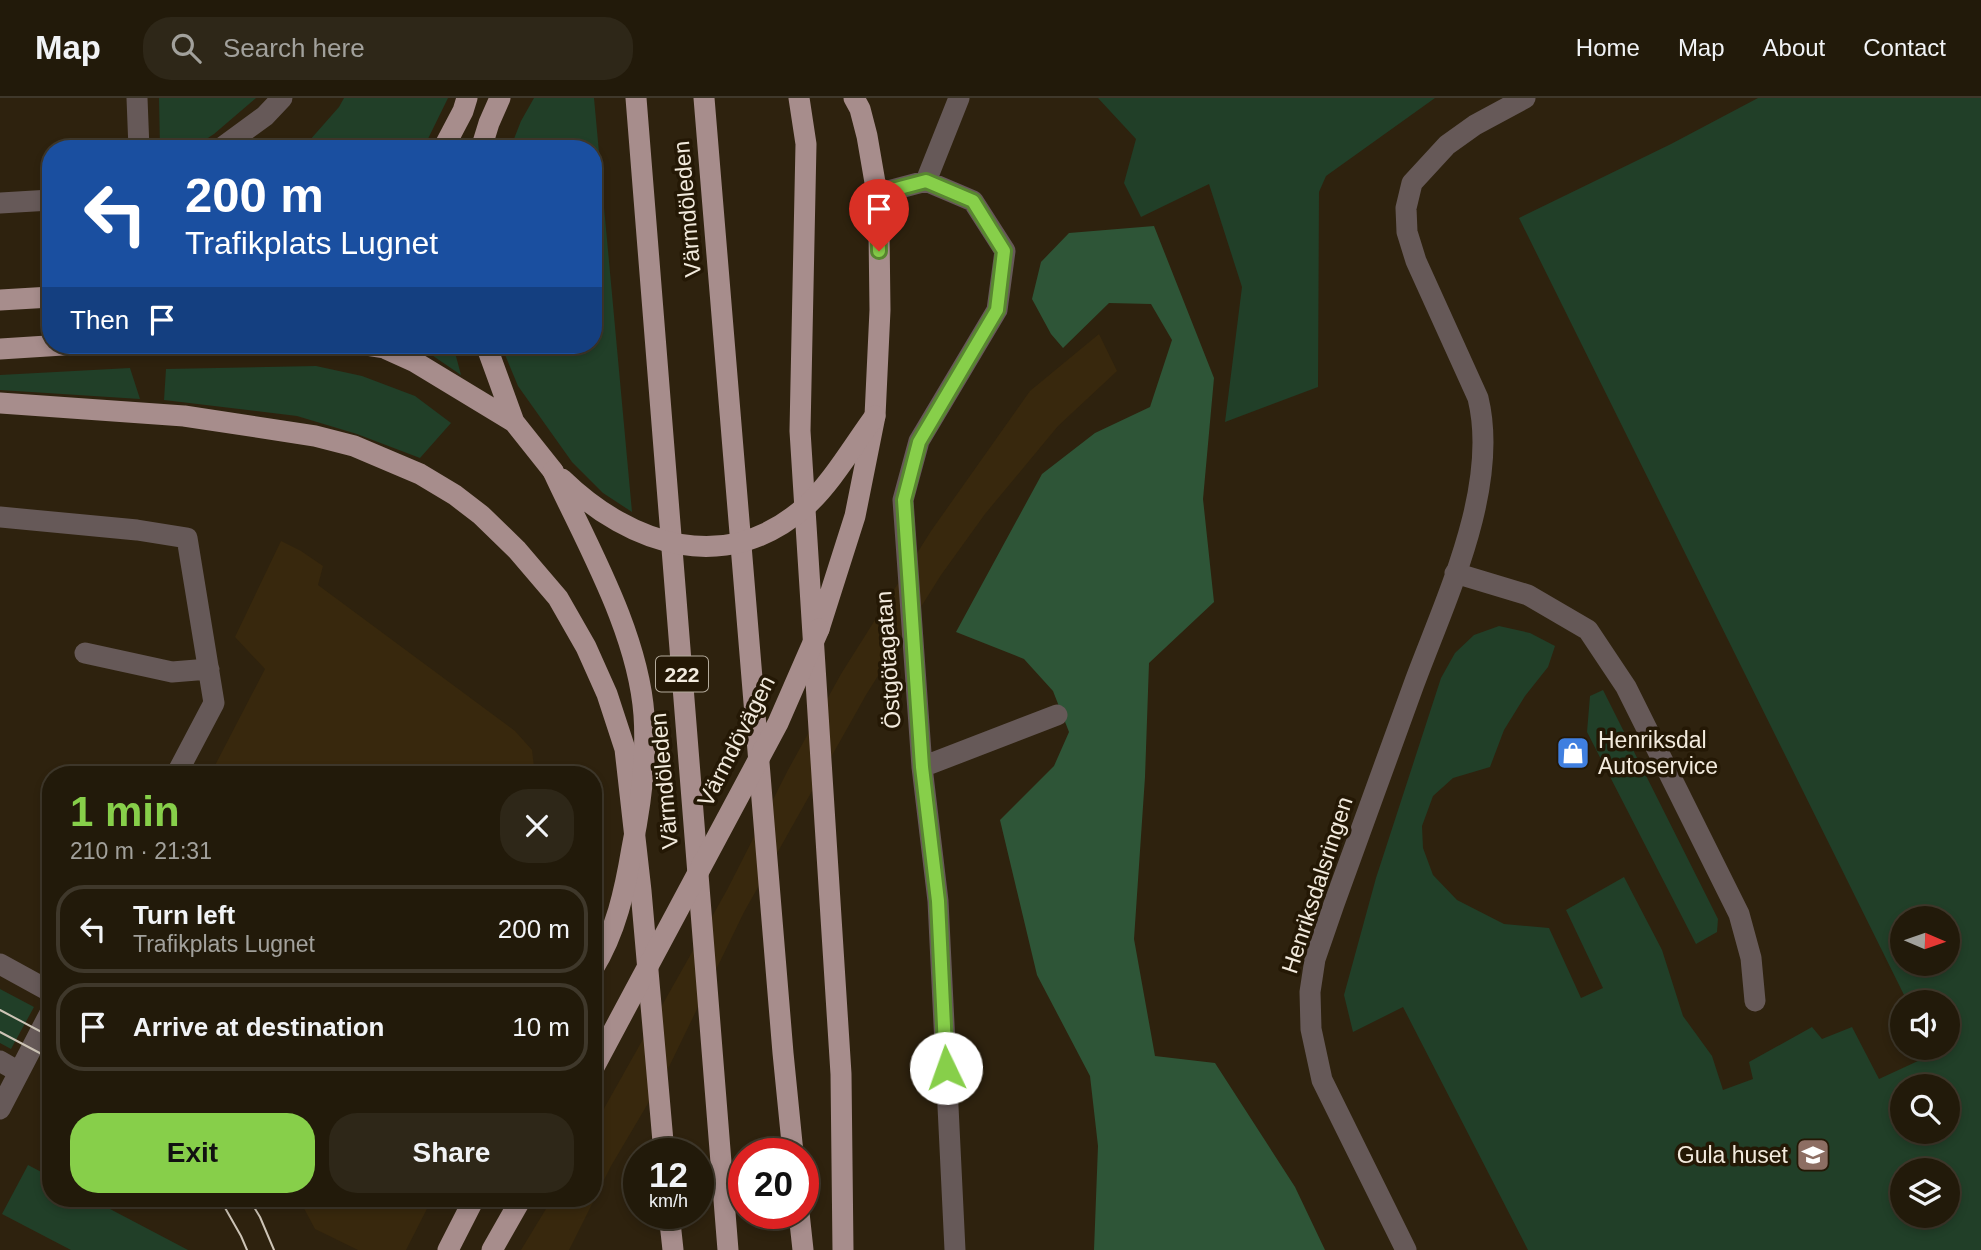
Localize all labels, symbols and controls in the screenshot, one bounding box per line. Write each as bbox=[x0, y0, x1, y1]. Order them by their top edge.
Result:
search box bbox=[143, 17, 633, 80]
text: Map bbox=[35, 29, 101, 66]
icon: search bbox=[167, 29, 205, 67]
text: Search here bbox=[223, 33, 365, 63]
text: Home bbox=[1576, 34, 1640, 61]
text: Map bbox=[1678, 34, 1725, 61]
text: About bbox=[1763, 34, 1825, 61]
text: Contact bbox=[1863, 34, 1946, 61]
street label: Värmdöleden bbox=[668, 140, 706, 278]
icon: left bbox=[70, 168, 161, 259]
text: 200 m bbox=[185, 168, 324, 222]
pin bbox=[849, 179, 909, 251]
icon: arrive bbox=[860, 190, 898, 228]
text: Trafikplats Lugnet bbox=[185, 225, 438, 261]
icon: arrive bbox=[143, 301, 181, 339]
text: Then bbox=[70, 305, 129, 335]
street label: Östgötagatan bbox=[870, 590, 906, 730]
road number: 222 bbox=[656, 656, 708, 692]
street label: Värmdövägen bbox=[692, 671, 780, 811]
street label: Värmdöleden bbox=[645, 712, 683, 850]
place label: Henriksdal Autoservice bbox=[1598, 727, 1718, 779]
shop icon: Henriksdal Autoservice bbox=[1554, 734, 1592, 772]
text: 1 min bbox=[70, 788, 180, 835]
button: close bbox=[500, 789, 574, 863]
street label: Henriksdalsringen bbox=[1276, 793, 1358, 977]
text: 210 m · 21:31 bbox=[70, 838, 212, 864]
text: Turn left bbox=[133, 900, 235, 930]
north arrow bbox=[1890, 906, 1960, 976]
map controls bbox=[1890, 906, 1960, 1228]
icon: left bbox=[74, 910, 112, 948]
text: 200 m bbox=[498, 914, 570, 944]
text: Trafikplats Lugnet bbox=[133, 931, 315, 957]
button: sound bbox=[1890, 990, 1960, 1060]
icon: arrive bbox=[74, 1008, 112, 1046]
text: Arrive at destination bbox=[133, 1012, 384, 1042]
text: 10 m bbox=[512, 1012, 570, 1042]
position arrow bbox=[909, 1031, 983, 1105]
button: search bbox=[1890, 1074, 1960, 1144]
button: Exit bbox=[70, 1113, 315, 1193]
button: Share bbox=[329, 1113, 574, 1193]
school or university icon: Gula huset bbox=[1794, 1136, 1832, 1174]
speed limit sign: 20 bbox=[728, 1138, 819, 1229]
place label: Gula huset bbox=[1677, 1142, 1789, 1168]
text: 12 bbox=[649, 1155, 688, 1194]
button: layers bbox=[1890, 1158, 1960, 1228]
text: km/h bbox=[649, 1191, 688, 1211]

